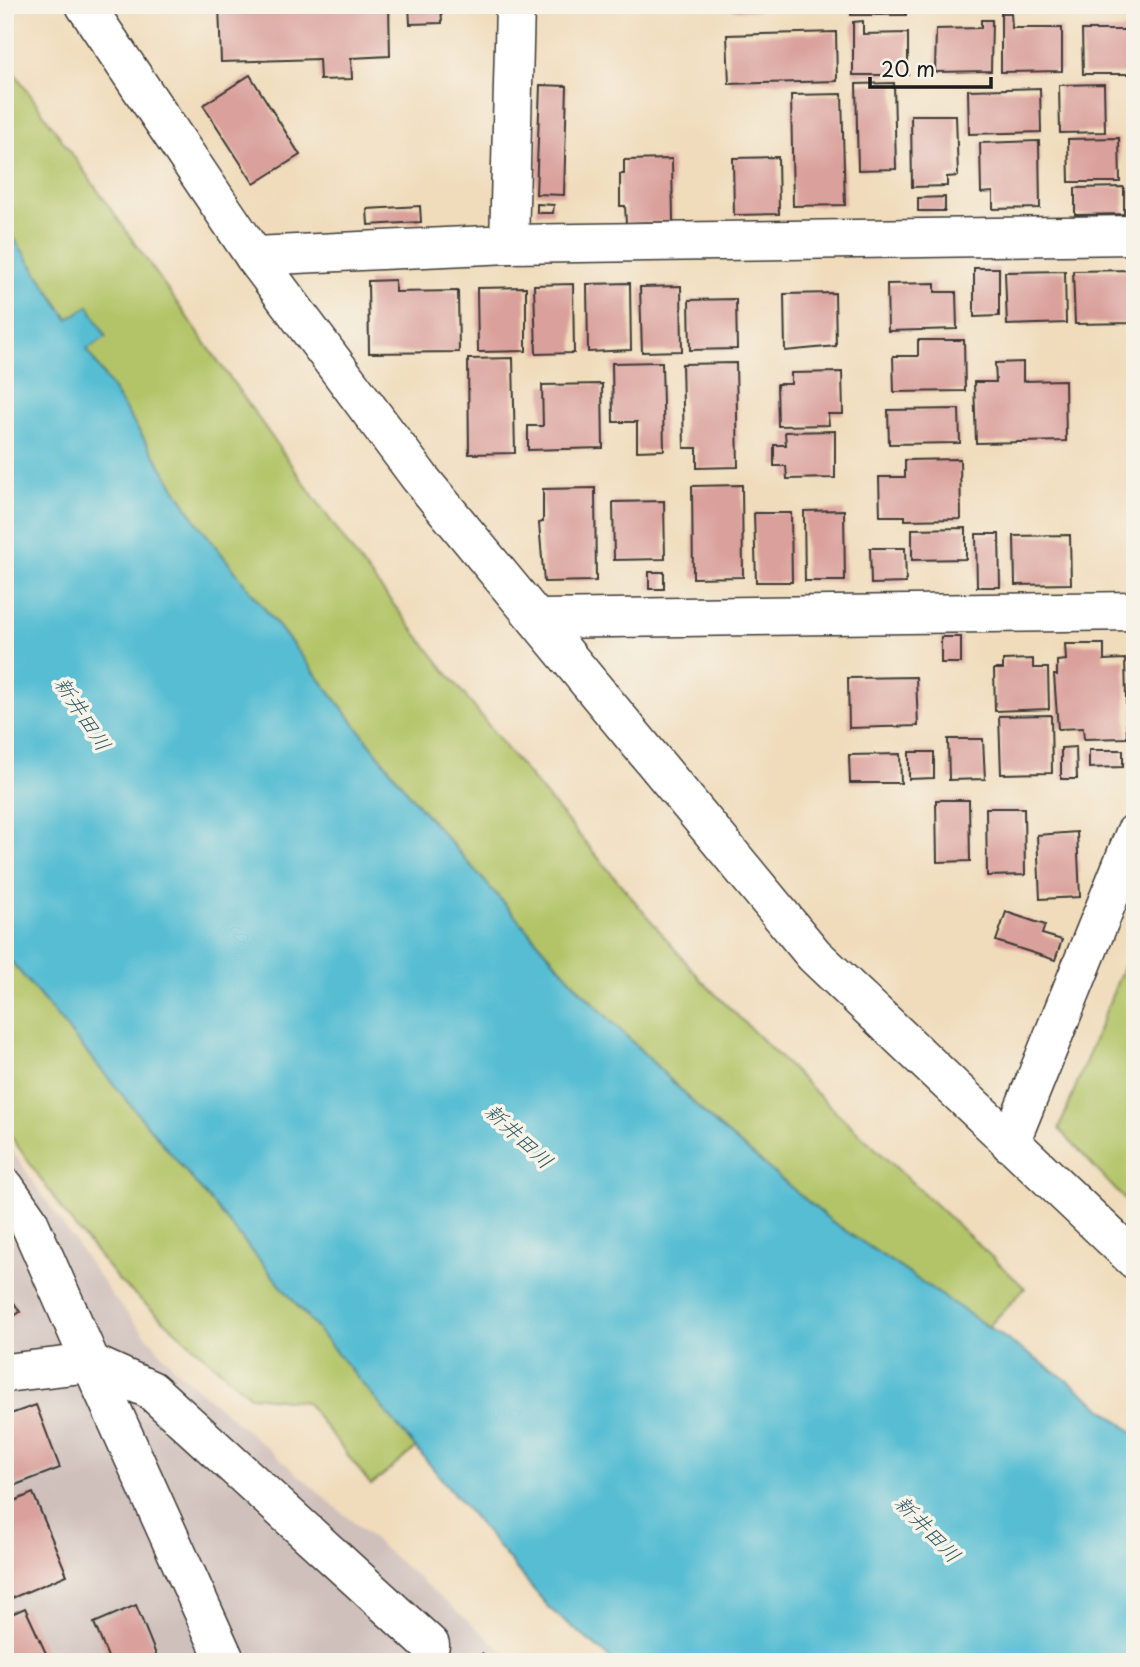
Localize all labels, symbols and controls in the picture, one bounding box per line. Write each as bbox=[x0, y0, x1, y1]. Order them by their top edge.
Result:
scale bar bbox=[870, 46, 991, 90]
text: 20 m bbox=[881, 52, 935, 84]
water label: 新井田川 bbox=[48, 669, 120, 757]
water label: 新井田川 bbox=[478, 1095, 562, 1175]
water label: 新井田川 bbox=[888, 1487, 970, 1569]

